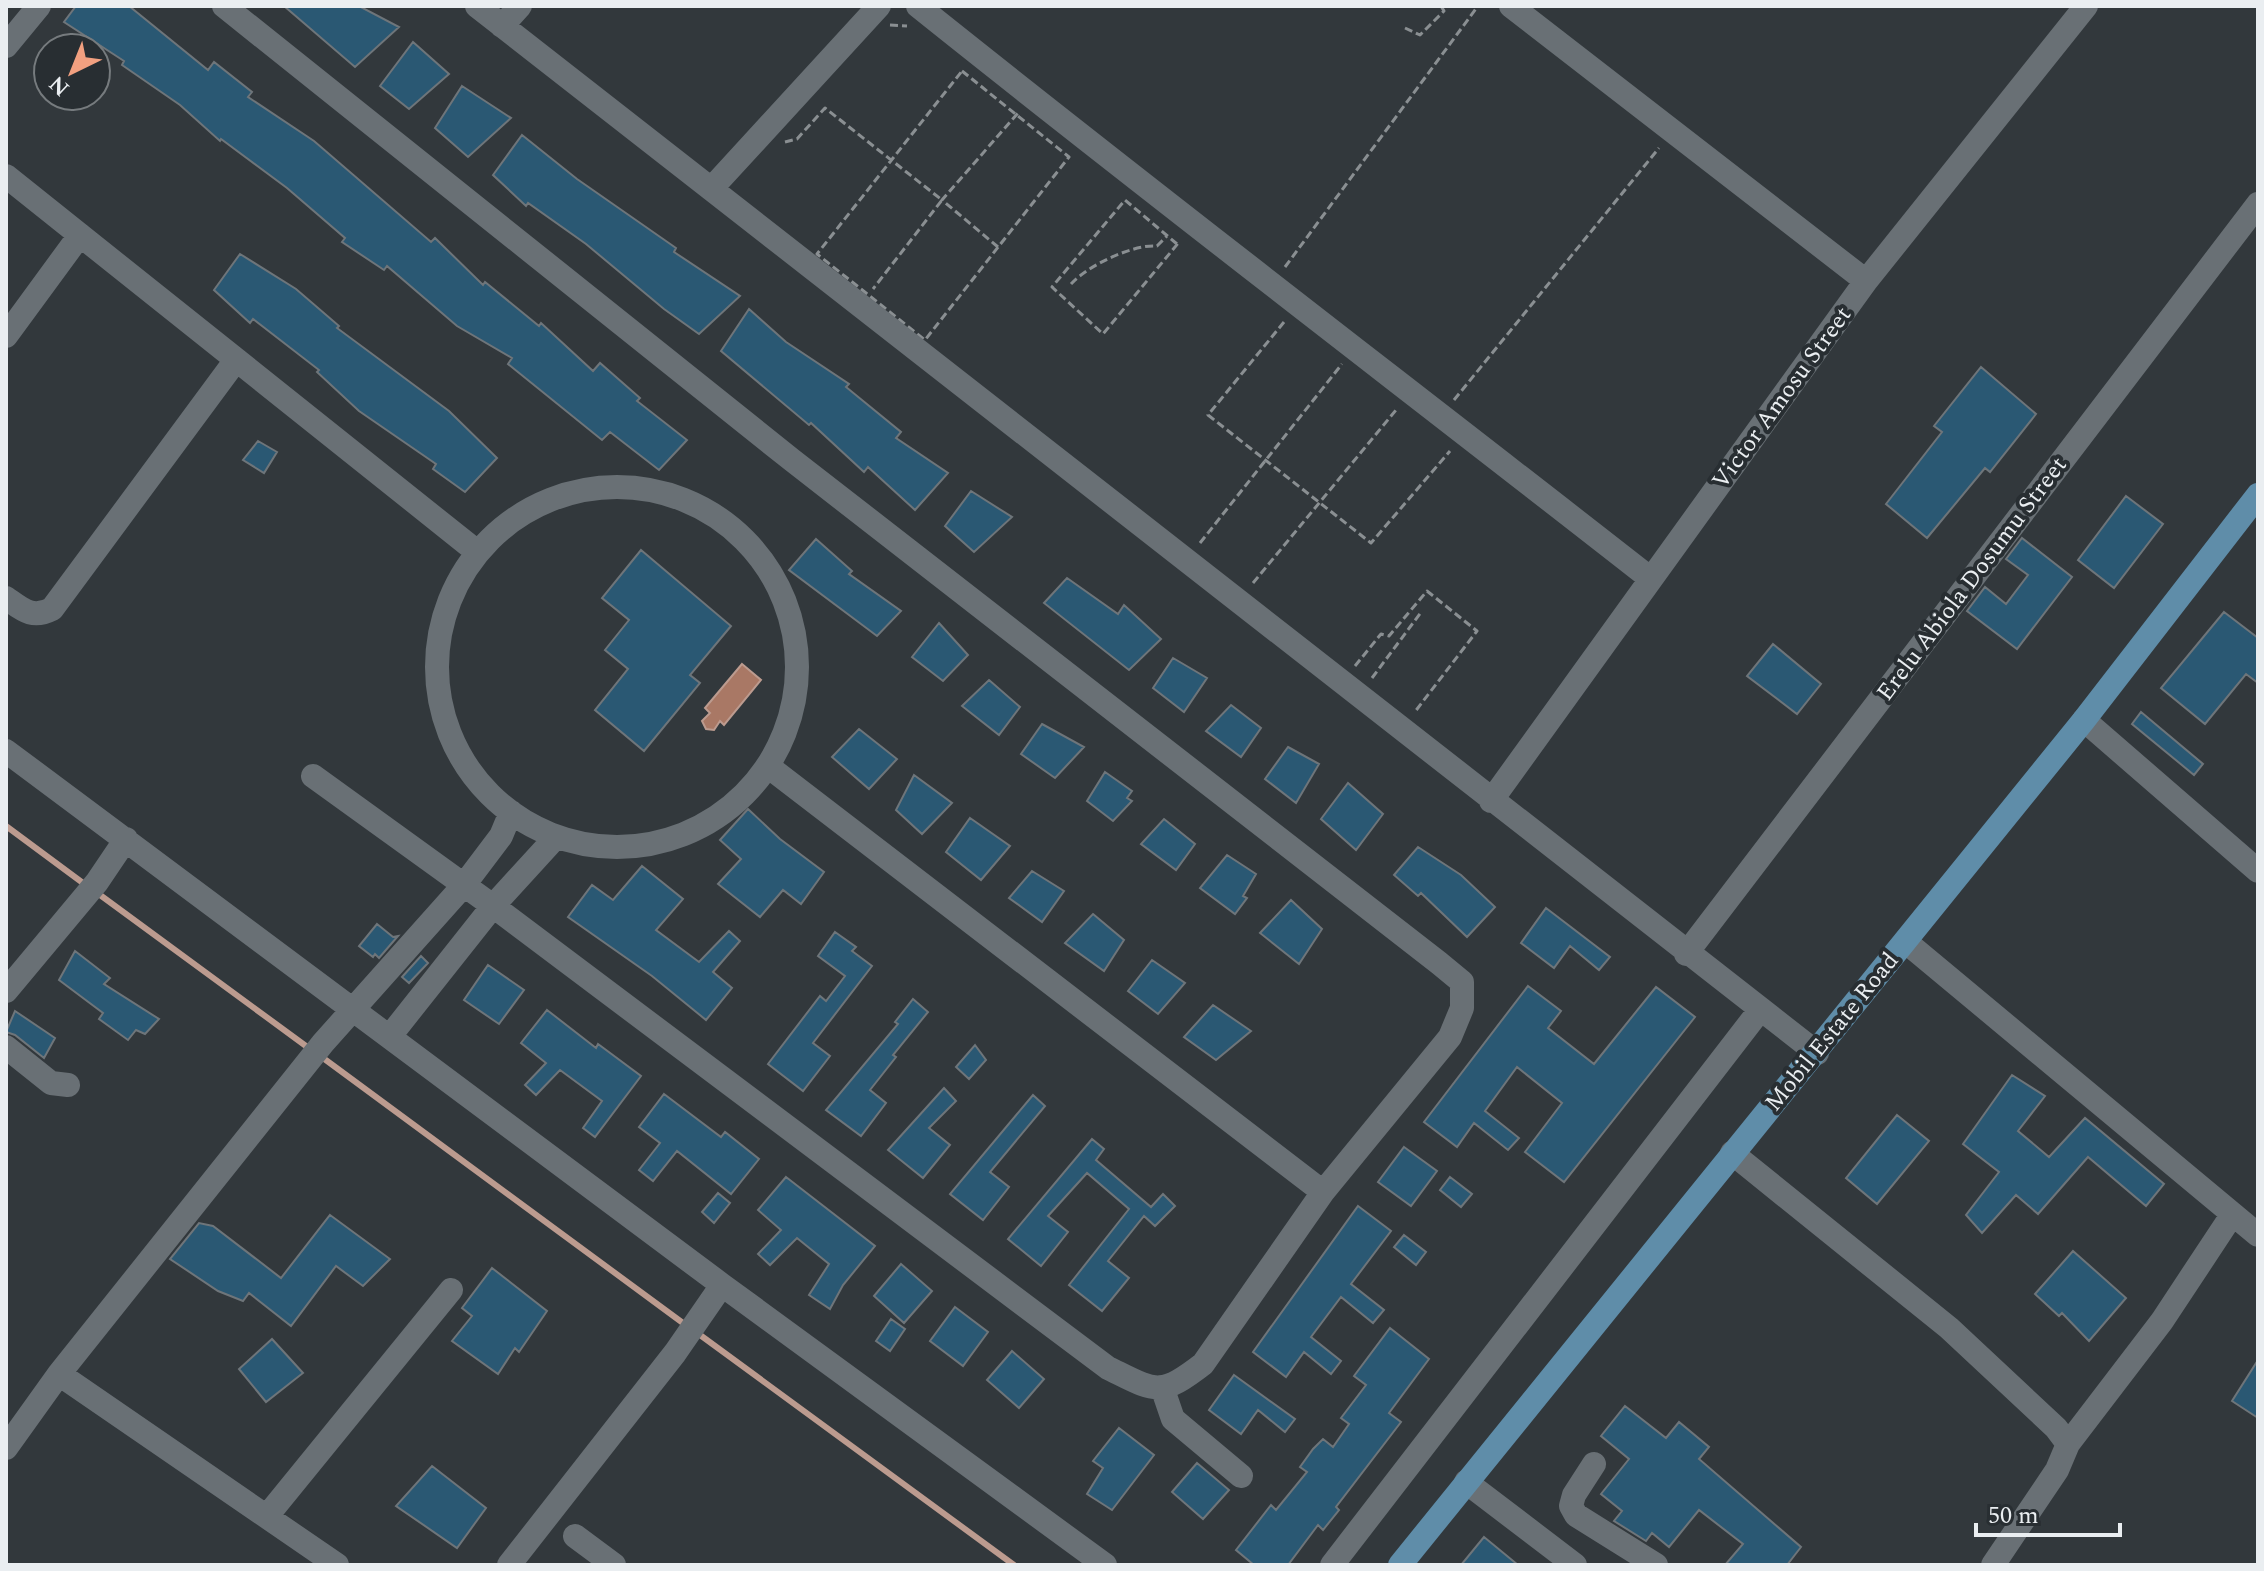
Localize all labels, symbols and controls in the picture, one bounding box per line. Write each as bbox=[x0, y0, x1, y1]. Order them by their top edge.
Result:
north arrow bbox=[32, 32, 112, 112]
text: N bbox=[42, 67, 77, 104]
street label: Victor Amosu Street bbox=[1703, 299, 1861, 497]
street label: Erelu Abiola Dosumu Street bbox=[1868, 449, 2076, 709]
street label: Mobil Estate Road bbox=[1756, 944, 1908, 1120]
scale bar bbox=[1976, 1487, 2120, 1537]
text: 50 m bbox=[1988, 1498, 2039, 1534]

